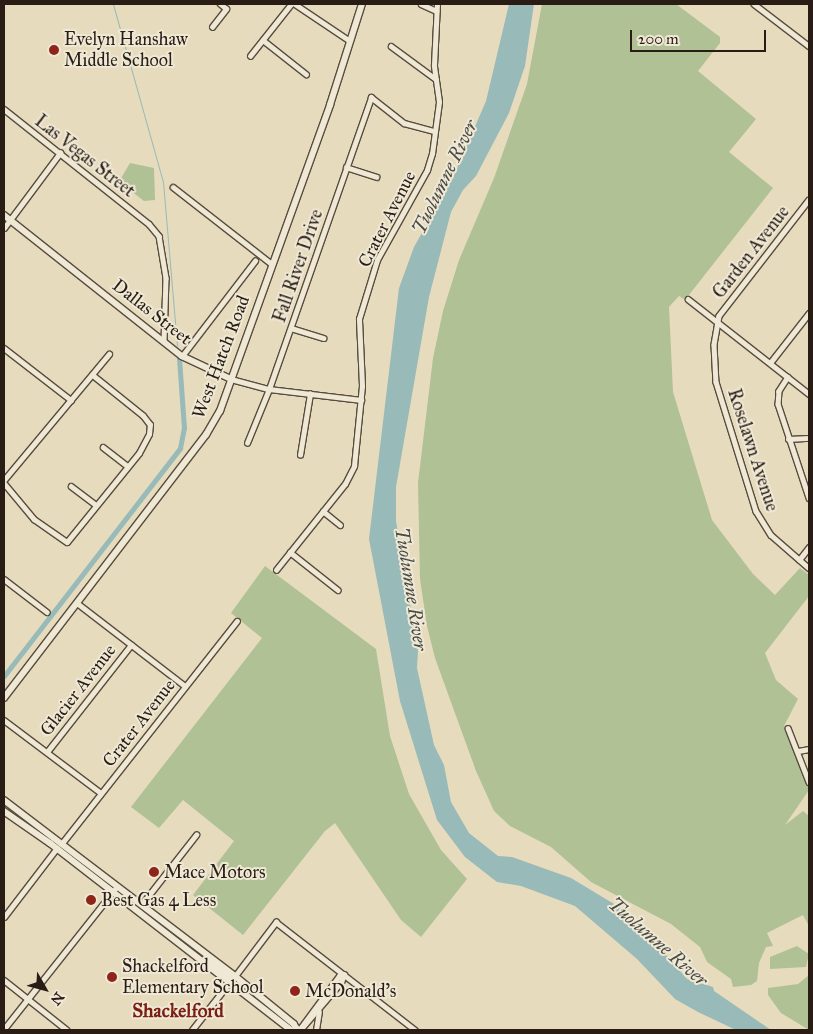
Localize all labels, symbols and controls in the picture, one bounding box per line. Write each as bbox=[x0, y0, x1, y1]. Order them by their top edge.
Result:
scale bar bbox=[633, 20, 769, 52]
place label: Evelyn Hanshaw Middle School bbox=[64, 29, 188, 72]
text: 200 m bbox=[638, 30, 679, 48]
marker: Evelyn Hanshaw Middle School bbox=[48, 44, 60, 56]
street label: Las Vegas Street bbox=[31, 110, 139, 202]
water label: Tuolumne River bbox=[408, 116, 482, 238]
street label: Crater Avenue bbox=[354, 167, 420, 271]
street label: Garden Avenue bbox=[708, 201, 794, 303]
street label: Fall River Drive bbox=[269, 207, 327, 325]
street label: Dallas Street bbox=[108, 274, 196, 350]
street label: West Hatch Road bbox=[188, 292, 254, 422]
street label: Roselawn Avenue bbox=[723, 386, 783, 514]
water label: Tuolumne River bbox=[390, 526, 432, 652]
street label: Glacier Avenue bbox=[36, 640, 120, 740]
street label: Crater Avenue bbox=[98, 675, 180, 771]
place label: Mace Motors bbox=[164, 861, 266, 883]
marker: Mace Motors bbox=[148, 866, 160, 878]
place label: Best Gas 4 Less bbox=[101, 889, 216, 911]
water label: Tuolumne River bbox=[604, 893, 712, 991]
marker: Best Gas 4 Less bbox=[85, 894, 97, 906]
place label: Shackelford Elementary School bbox=[122, 956, 264, 999]
north arrow bbox=[20, 964, 70, 1014]
marker: Shackelford Elementary School bbox=[106, 971, 118, 983]
place label: McDonald's bbox=[305, 980, 396, 1002]
marker: McDonald's bbox=[289, 985, 301, 997]
text: N bbox=[47, 989, 68, 1008]
district label: Shackelford bbox=[132, 1000, 224, 1022]

